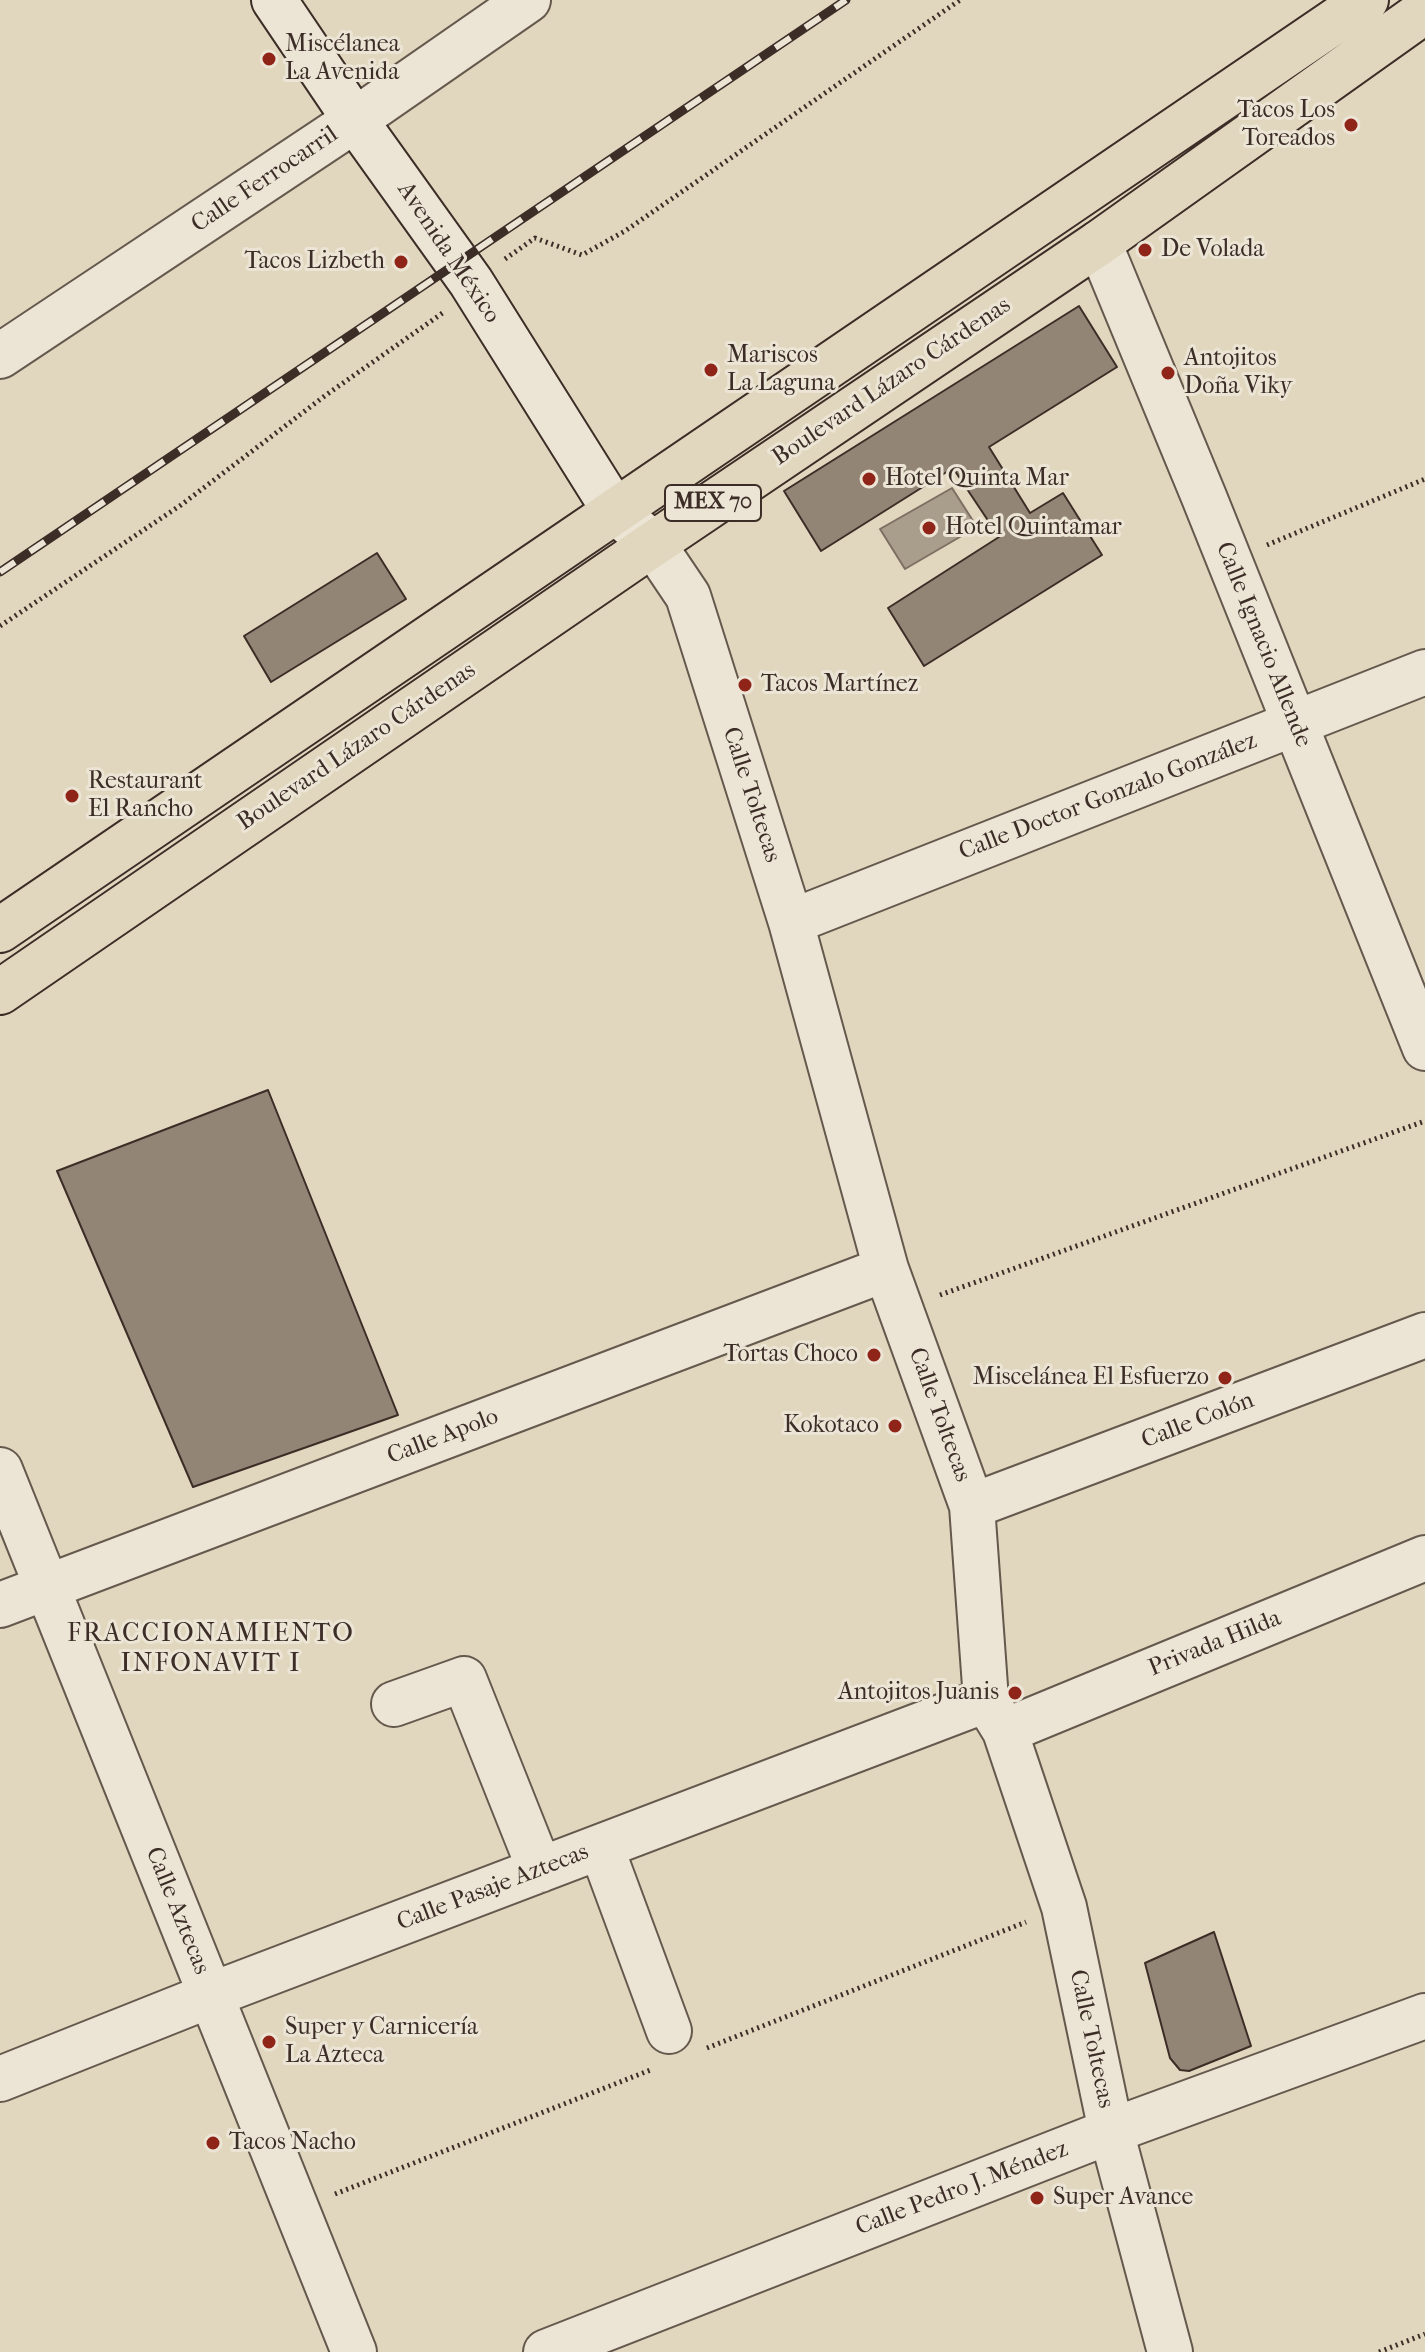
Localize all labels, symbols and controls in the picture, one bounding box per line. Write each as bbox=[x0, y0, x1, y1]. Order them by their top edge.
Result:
place label: Miscélanea La Avenida bbox=[285, 31, 400, 87]
marker: Miscélanea La Avenida bbox=[260, 50, 278, 68]
place label: Tacos Los Toreados bbox=[1237, 97, 1335, 153]
marker: Tacos Los Toreados bbox=[1342, 116, 1360, 134]
street label: Calle Ferrocarril bbox=[186, 120, 344, 240]
street label: Avenida México bbox=[390, 177, 506, 329]
place label: De Volada bbox=[1161, 236, 1264, 264]
marker: De Volada bbox=[1136, 241, 1154, 259]
place label: Tacos Lizbeth bbox=[244, 248, 385, 276]
marker: Tacos Lizbeth bbox=[392, 253, 410, 271]
street label: Boulevard Lázaro Cárdenas bbox=[767, 292, 1017, 472]
place label: Mariscos La Laguna bbox=[727, 342, 835, 398]
place label: Antojitos Doña Viky bbox=[1184, 345, 1292, 401]
marker: Mariscos La Laguna bbox=[702, 361, 720, 379]
marker: Antojitos Doña Viky bbox=[1159, 364, 1177, 382]
place label: Hotel Quinta Mar bbox=[885, 465, 1069, 493]
marker: Hotel Quinta Mar bbox=[860, 470, 878, 488]
road number: MEX 70 bbox=[665, 485, 761, 521]
place label: Hotel Quintamar bbox=[945, 514, 1122, 542]
marker: Hotel Quintamar bbox=[920, 519, 938, 537]
street label: Calle Ignacio Allende bbox=[1209, 538, 1317, 752]
street label: Boulevard Lázaro Cárdenas bbox=[232, 657, 482, 837]
place label: Tacos Martínez bbox=[761, 671, 918, 699]
marker: Tacos Martínez bbox=[736, 676, 754, 694]
street label: Calle Toltecas bbox=[716, 724, 786, 866]
street label: Calle Doctor Gonzalo González bbox=[955, 727, 1261, 867]
place label: Restaurant El Rancho bbox=[88, 768, 203, 824]
marker: Restaurant El Rancho bbox=[63, 787, 81, 805]
place label: Tortas Choco bbox=[724, 1341, 858, 1369]
street label: Calle Toltecas bbox=[901, 1344, 977, 1486]
marker: Tortas Choco bbox=[865, 1346, 883, 1364]
place label: Miscelánea El Esfuerzo bbox=[973, 1364, 1209, 1392]
marker: Miscelánea El Esfuerzo bbox=[1216, 1369, 1234, 1387]
street label: Calle Colón bbox=[1138, 1386, 1258, 1456]
street label: Calle Apolo bbox=[383, 1403, 503, 1471]
place label: Kokotaco bbox=[784, 1412, 879, 1440]
marker: Kokotaco bbox=[886, 1417, 904, 1435]
street label: Privada Hilda bbox=[1145, 1604, 1285, 1684]
district label: FRACCIONAMIENTO INFONAVIT I bbox=[67, 1619, 355, 1680]
place label: Antojitos Juanis bbox=[838, 1679, 999, 1707]
marker: Antojitos Juanis bbox=[1006, 1684, 1024, 1702]
street label: Calle Pasaje Aztecas bbox=[393, 1838, 593, 1938]
street label: Calle Aztecas bbox=[138, 1843, 216, 1979]
street label: Calle Toltecas bbox=[1062, 1967, 1120, 2111]
place label: Super y Carnicería La Azteca bbox=[285, 2014, 478, 2070]
marker: Super y Carnicería La Azteca bbox=[260, 2033, 278, 2051]
place label: Tacos Nacho bbox=[229, 2129, 356, 2157]
marker: Tacos Nacho bbox=[204, 2134, 222, 2152]
street label: Calle Pedro J. Méndez bbox=[852, 2135, 1072, 2243]
place label: Super Avance bbox=[1053, 2184, 1193, 2212]
marker: Super Avance bbox=[1028, 2189, 1046, 2207]

